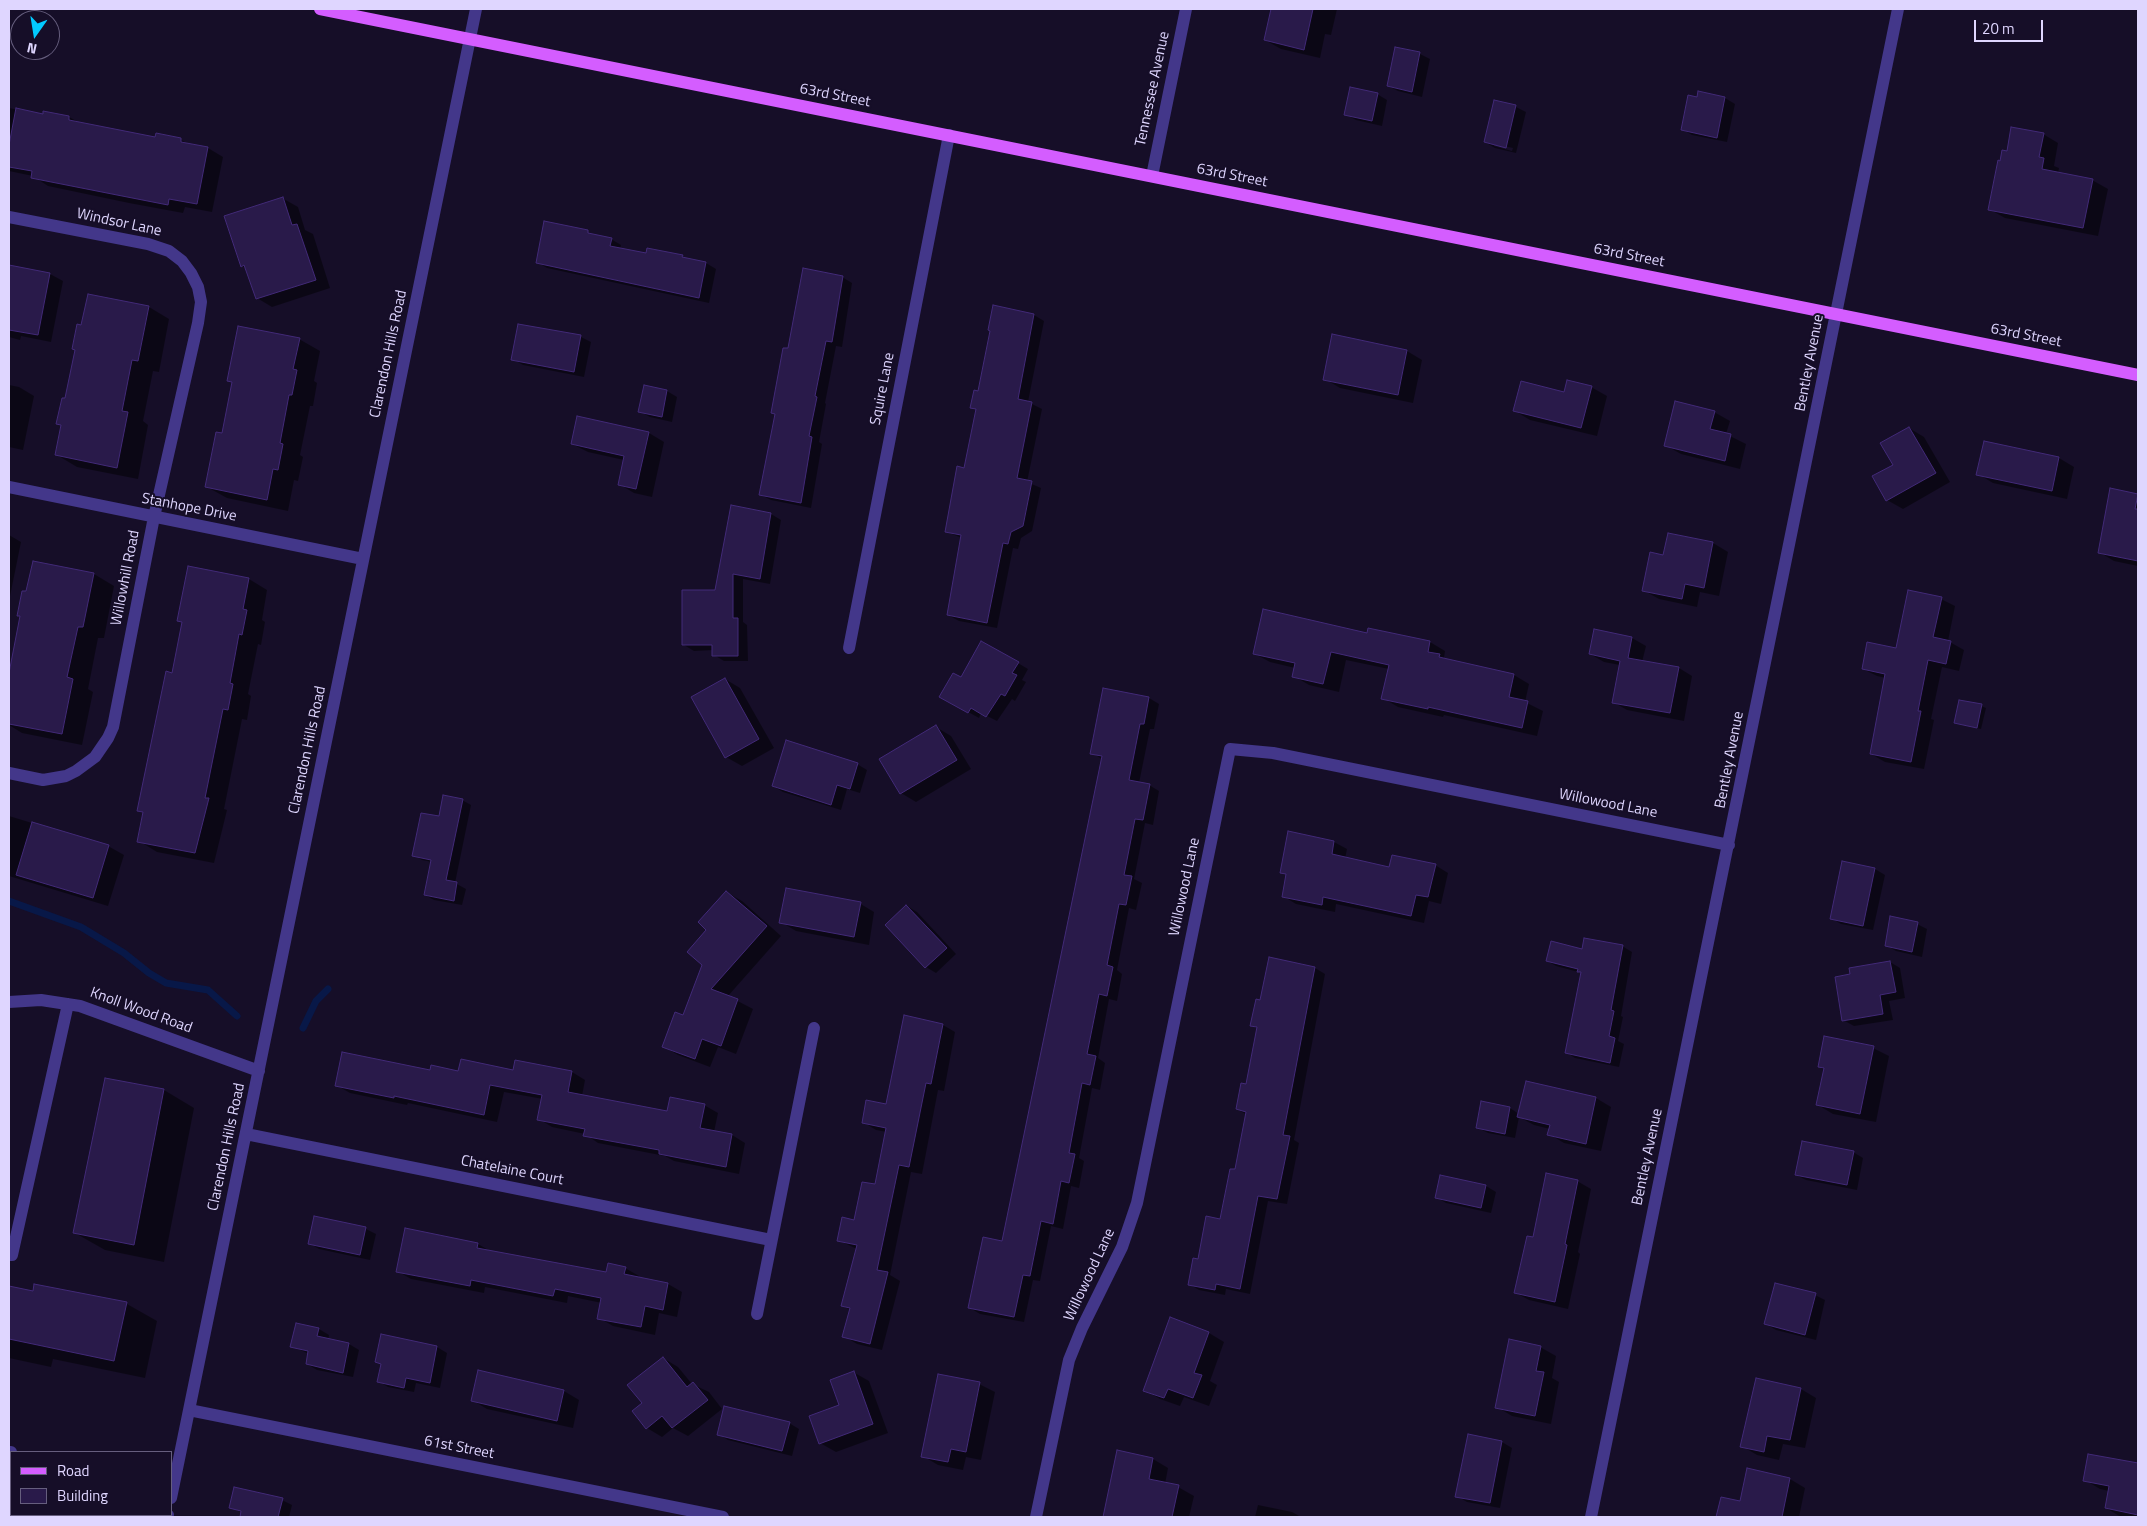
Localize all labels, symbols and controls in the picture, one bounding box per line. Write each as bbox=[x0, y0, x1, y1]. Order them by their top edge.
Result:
north arrow bbox=[10, 10, 60, 60]
scale bar bbox=[1977, 10, 2046, 42]
text: 20 m bbox=[1982, 17, 2015, 40]
street label: Tennessee Avenue bbox=[1132, 30, 1174, 148]
text: N bbox=[25, 38, 39, 60]
street label: 63rd Street bbox=[798, 80, 872, 112]
street label: 63rd Street bbox=[1195, 160, 1269, 192]
street label: Windsor Lane bbox=[75, 205, 163, 241]
street label: 63rd Street bbox=[1592, 240, 1666, 272]
street label: Clarendon Hills Road bbox=[367, 288, 411, 420]
street label: Bentley Avenue bbox=[1792, 313, 1828, 413]
street label: 63rd Street bbox=[1989, 320, 2063, 352]
street label: Squire Lane bbox=[867, 351, 899, 427]
street label: Stanhope Drive bbox=[140, 490, 238, 526]
street label: Willowhill Road bbox=[108, 529, 144, 627]
street label: Clarendon Hills Road bbox=[286, 684, 330, 816]
street label: Bentley Avenue bbox=[1712, 710, 1748, 810]
street label: Willowood Lane bbox=[1557, 786, 1659, 822]
street label: Willowood Lane bbox=[1166, 836, 1204, 938]
street label: Knoll Wood Road bbox=[88, 984, 194, 1038]
street label: Clarendon Hills Road bbox=[205, 1081, 249, 1213]
street label: Bentley Avenue bbox=[1629, 1107, 1667, 1207]
street label: Chatelaine Court bbox=[459, 1152, 565, 1190]
street label: Willowood Lane bbox=[1061, 1226, 1119, 1324]
street label: 61st Street bbox=[422, 1432, 496, 1464]
legend bbox=[10, 1451, 172, 1516]
text: Road bbox=[57, 1459, 89, 1482]
text: Building bbox=[57, 1484, 108, 1507]

